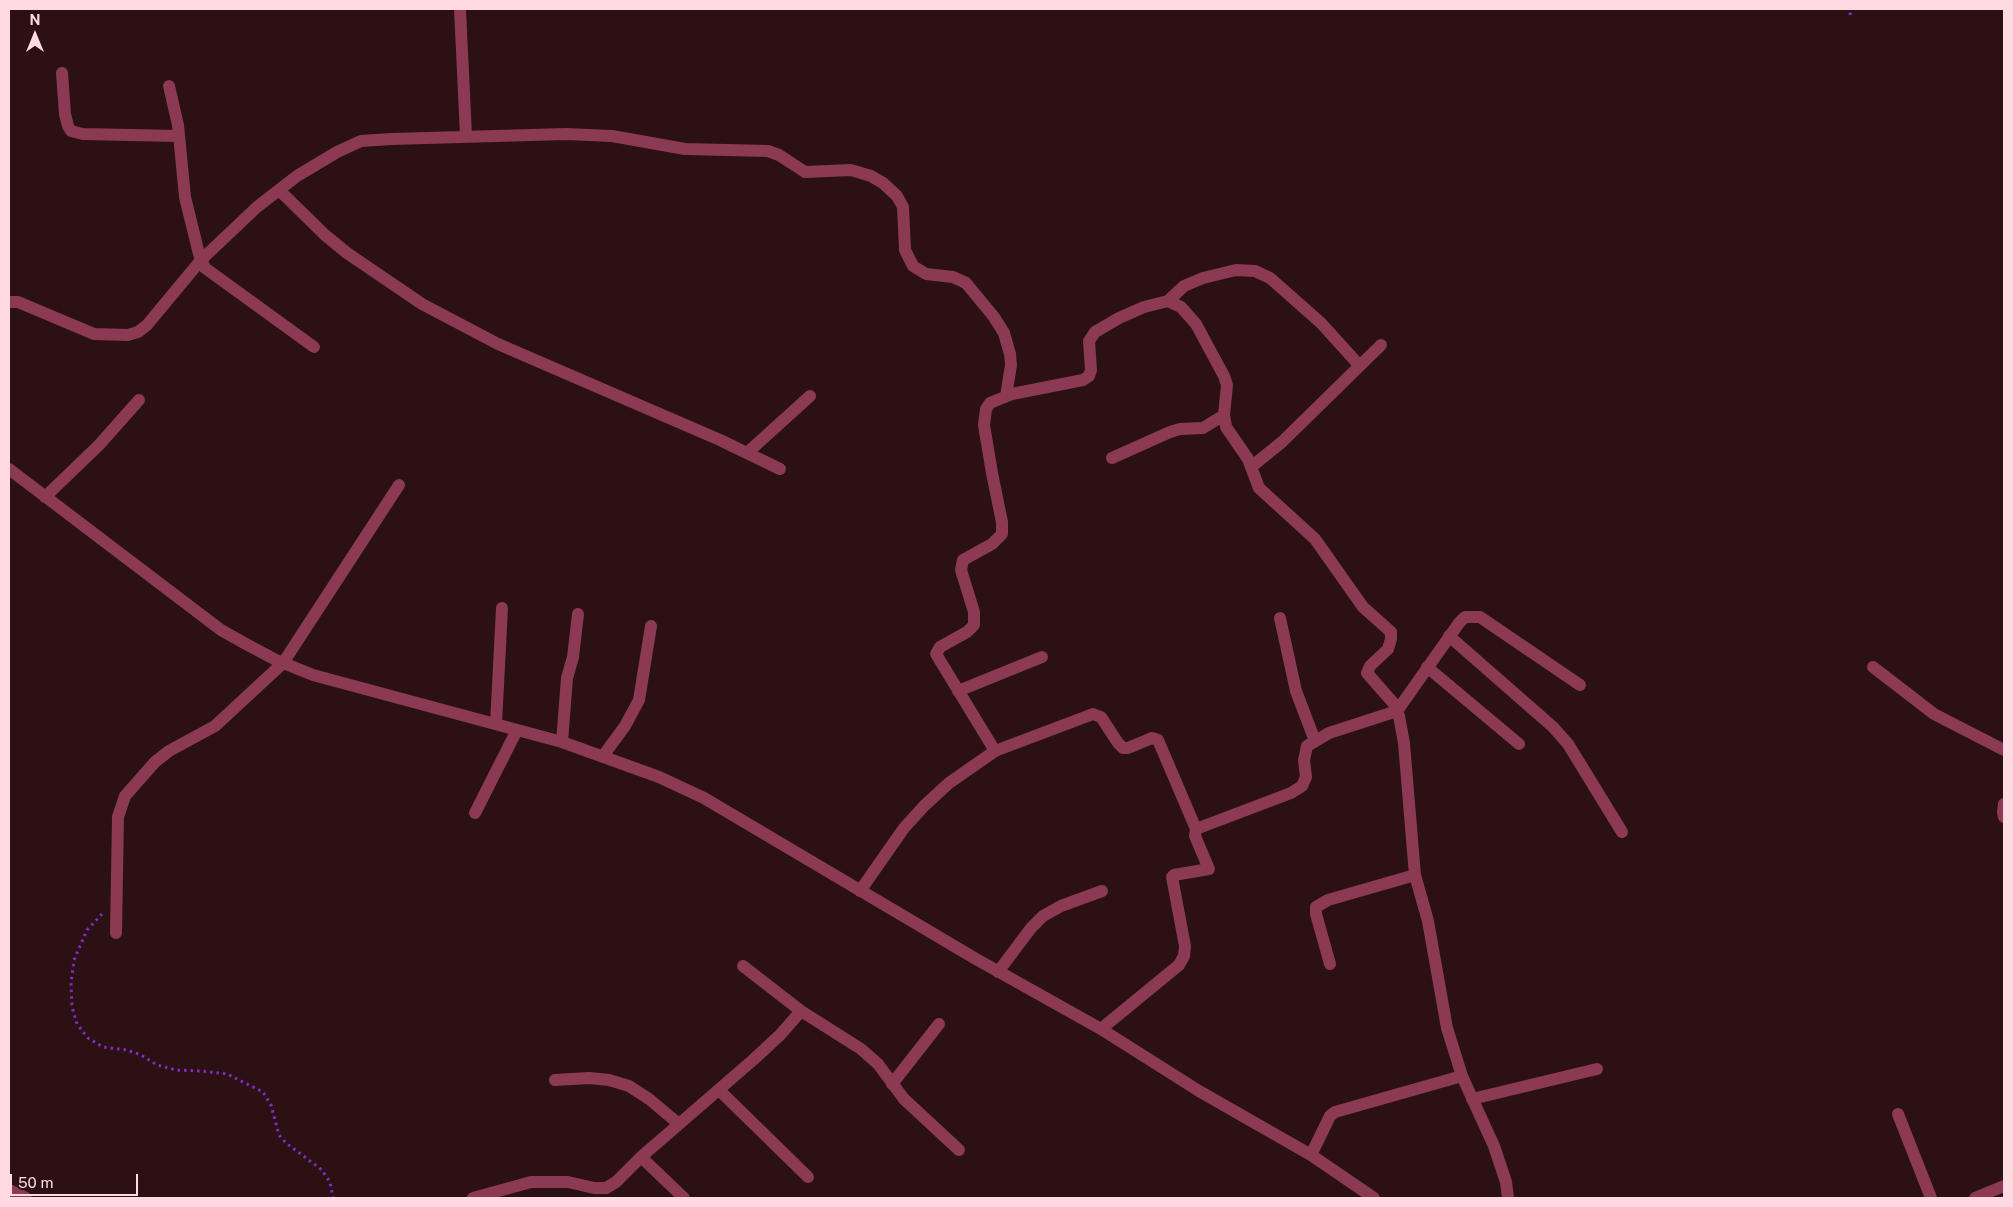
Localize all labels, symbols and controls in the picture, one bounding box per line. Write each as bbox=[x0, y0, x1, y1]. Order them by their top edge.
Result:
north arrow bbox=[10, 10, 60, 60]
text: N bbox=[30, 12, 40, 28]
scale bar bbox=[12, 1164, 140, 1196]
text: 50 m bbox=[18, 1174, 53, 1191]

